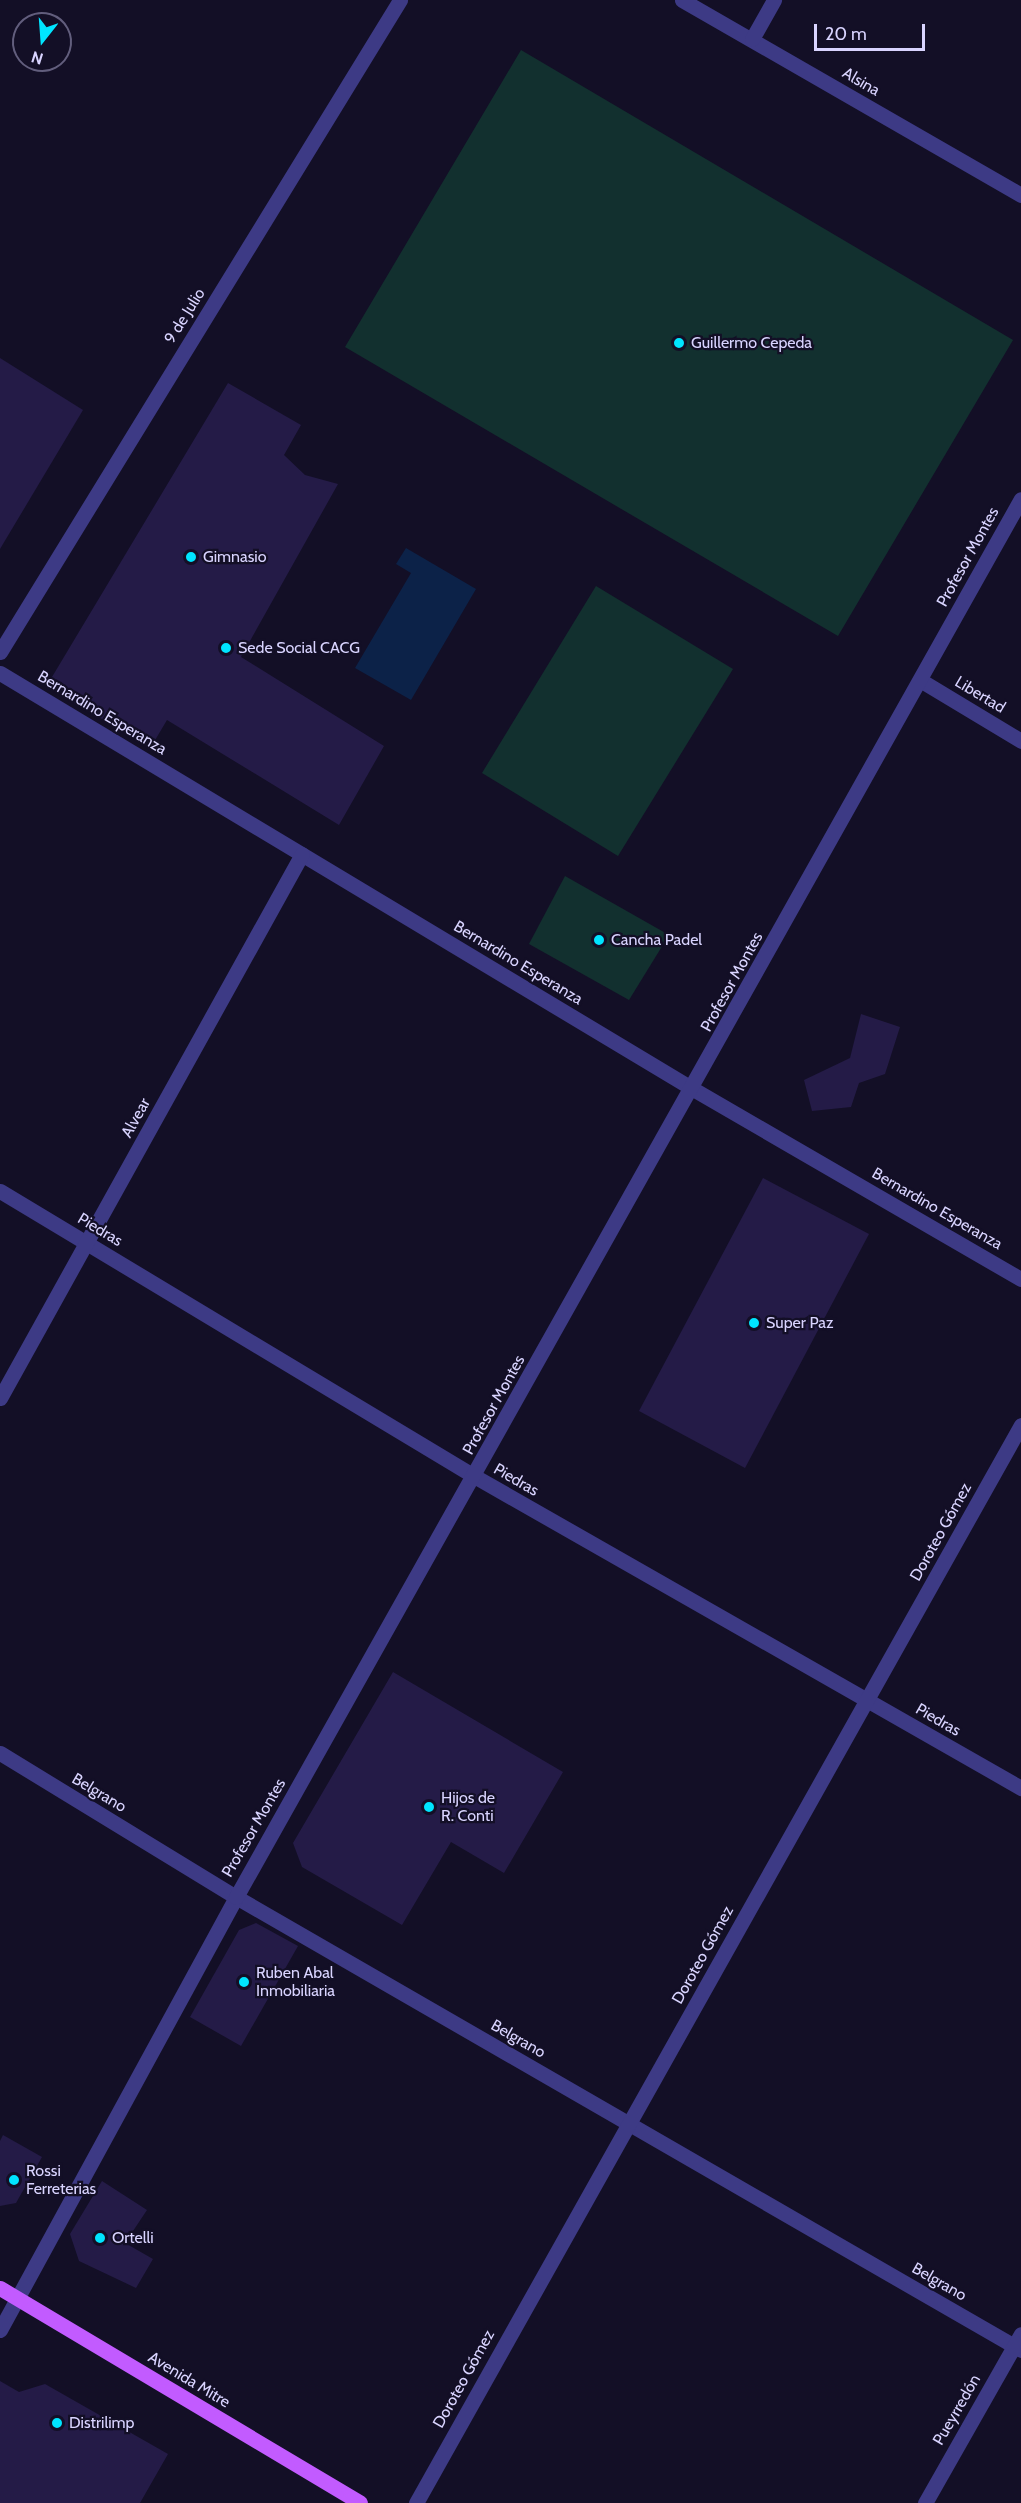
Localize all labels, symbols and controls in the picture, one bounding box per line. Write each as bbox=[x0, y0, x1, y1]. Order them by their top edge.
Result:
north arrow bbox=[12, 12, 72, 72]
scale bar bbox=[817, 12, 928, 50]
text: 20 m bbox=[825, 23, 867, 45]
text: N bbox=[29, 47, 45, 69]
street label: Alsina bbox=[839, 64, 883, 100]
street label: 9 de Julio bbox=[161, 285, 209, 347]
place label: Guillermo Cepeda bbox=[691, 333, 812, 353]
marker: Guillermo Cepeda bbox=[672, 336, 686, 350]
street label: Profesor Montes bbox=[933, 504, 1003, 610]
place label: Gimnasio bbox=[203, 547, 267, 567]
marker: Gimnasio bbox=[184, 550, 198, 564]
place label: Sede Social CACG bbox=[238, 638, 360, 658]
marker: Sede Social CACG bbox=[219, 641, 233, 655]
street label: Bernardino Esperanza bbox=[34, 667, 170, 759]
street label: Libertad bbox=[951, 672, 1009, 718]
street label: Bernardino Esperanza bbox=[450, 917, 586, 1009]
street label: Profesor Montes bbox=[697, 929, 767, 1035]
place label: Cancha Padel bbox=[611, 930, 702, 950]
marker: Cancha Padel bbox=[592, 933, 606, 947]
street label: Alvear bbox=[117, 1095, 155, 1141]
street label: Bernardino Esperanza bbox=[868, 1164, 1006, 1254]
street label: Piedras bbox=[74, 1209, 126, 1251]
place label: Super Paz bbox=[766, 1313, 834, 1333]
marker: Super Paz bbox=[747, 1316, 761, 1330]
street label: Profesor Montes bbox=[459, 1352, 529, 1458]
street label: Piedras bbox=[490, 1459, 542, 1501]
street label: Doroteo Gómez bbox=[906, 1480, 976, 1584]
street label: Piedras bbox=[912, 1699, 964, 1741]
street label: Belgrano bbox=[68, 1769, 130, 1817]
street label: Profesor Montes bbox=[218, 1775, 290, 1881]
place label: Hijos de R. Conti bbox=[441, 1788, 495, 1826]
marker: Hijos de R. Conti bbox=[422, 1800, 436, 1814]
street label: Doroteo Gómez bbox=[668, 1903, 738, 2007]
place label: Ruben Abal Inmobiliaria bbox=[256, 1963, 335, 2001]
marker: Ruben Abal Inmobiliaria bbox=[237, 1975, 251, 1989]
street label: Belgrano bbox=[487, 2016, 549, 2062]
place label: Rossi Ferreterias bbox=[26, 2161, 96, 2199]
marker: Rossi Ferreterias bbox=[7, 2173, 21, 2187]
place label: Ortelli bbox=[112, 2228, 154, 2248]
marker: Ortelli bbox=[93, 2231, 107, 2245]
street label: Belgrano bbox=[908, 2259, 970, 2305]
street label: Doroteo Gómez bbox=[429, 2327, 499, 2431]
street label: Avenida Mitre bbox=[144, 2348, 234, 2412]
street label: Pueyrredón bbox=[929, 2371, 985, 2449]
place label: Distrilimp bbox=[69, 2413, 134, 2433]
marker: Distrilimp bbox=[50, 2416, 64, 2430]

